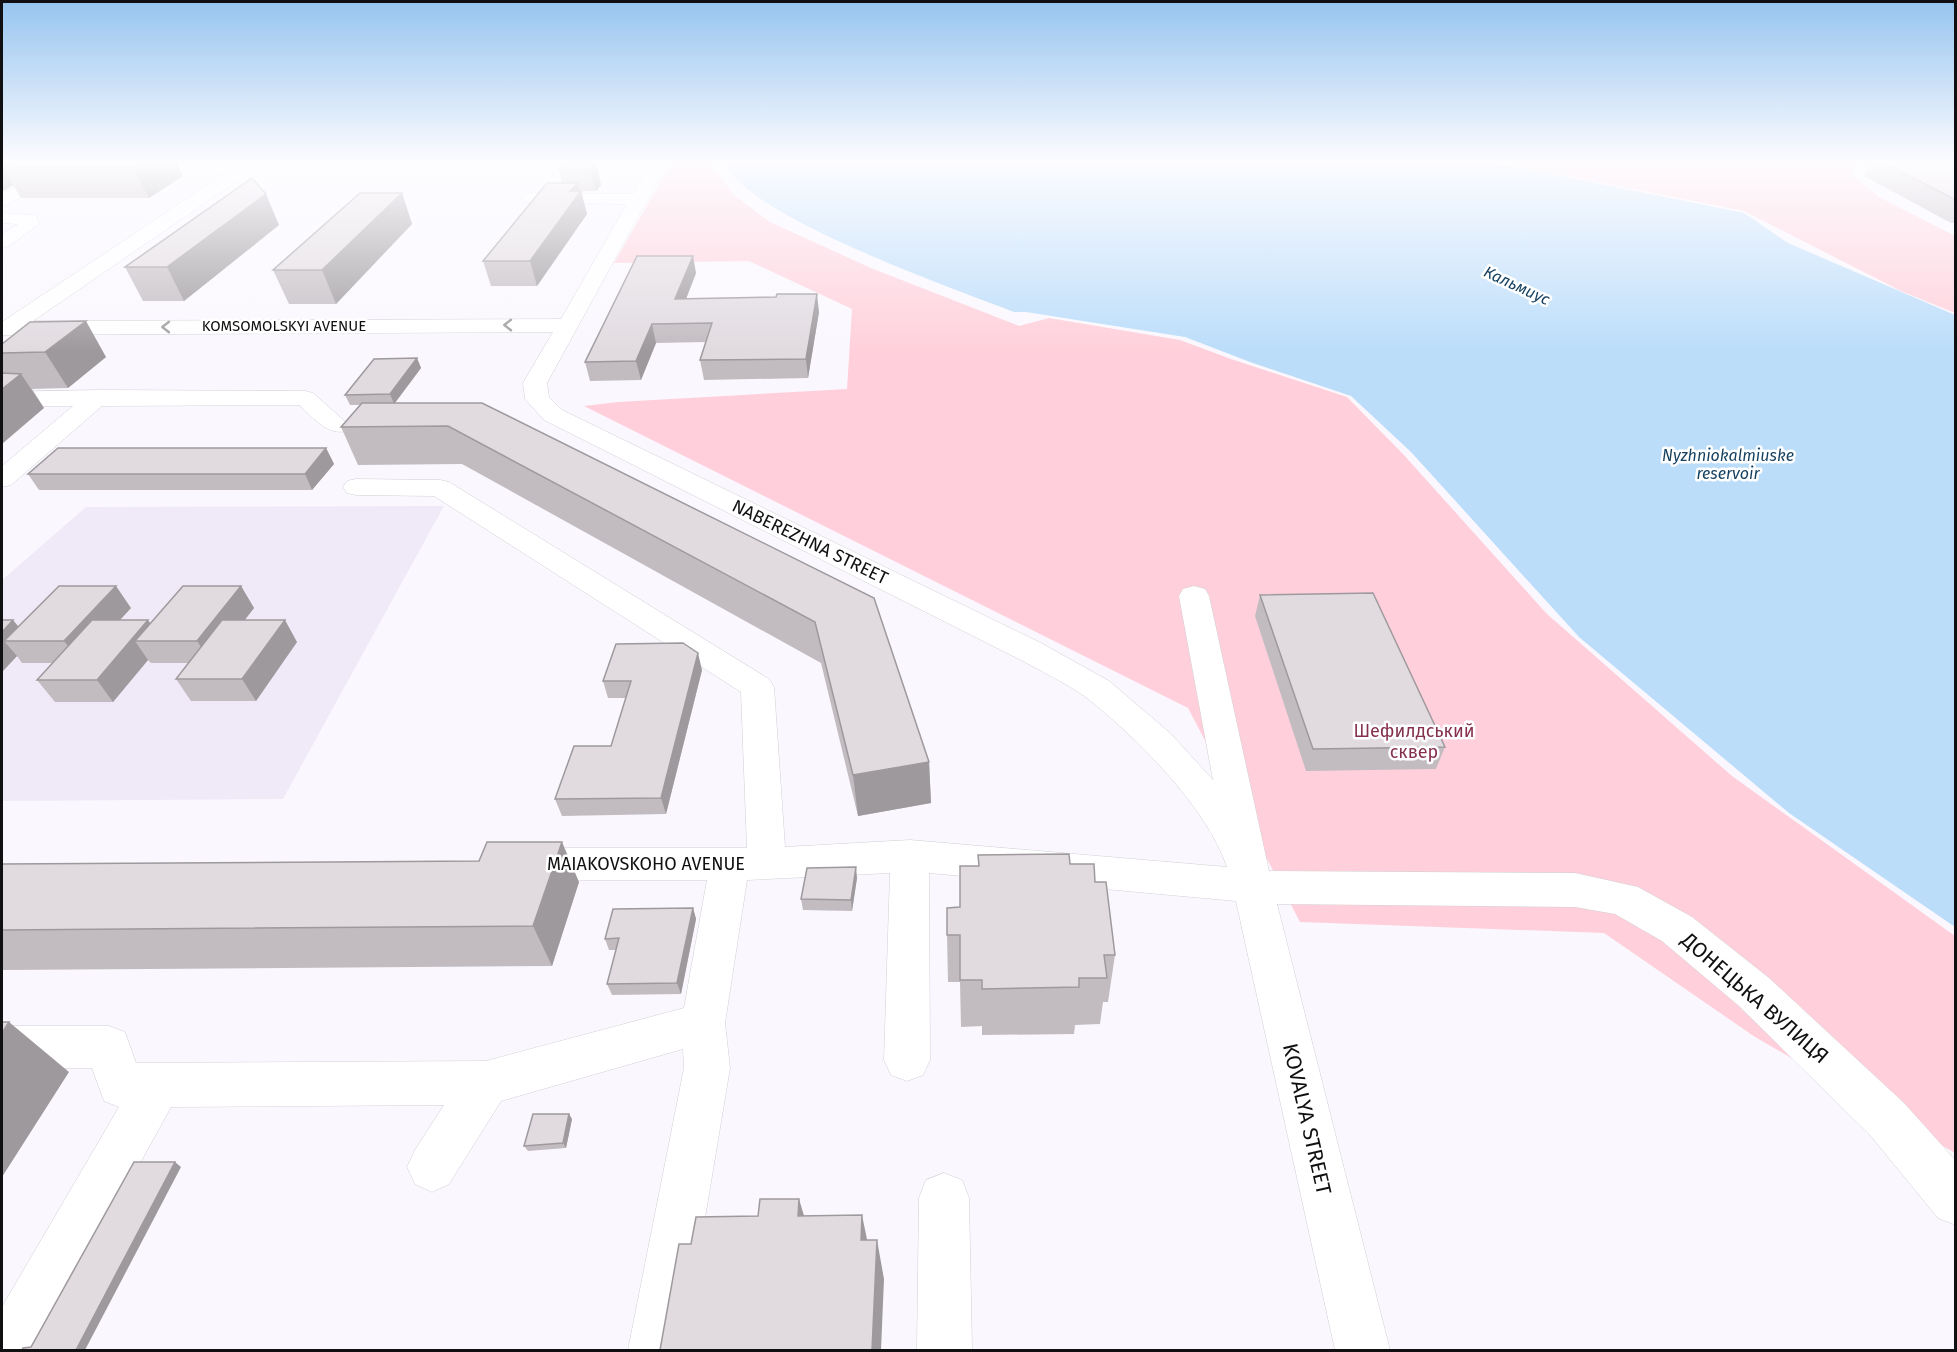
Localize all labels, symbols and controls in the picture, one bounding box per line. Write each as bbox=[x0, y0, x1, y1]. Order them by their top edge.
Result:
water label: Кальмиус bbox=[1481, 262, 1553, 309]
street label: KOMSOMOLSKYI AVENUE bbox=[202, 317, 366, 335]
one-way arrow bbox=[503, 319, 512, 331]
one-way arrow bbox=[161, 321, 170, 333]
water label: Nyzhniokalmiuske reservoir bbox=[1662, 446, 1794, 483]
street label: NABEREZHNA STREET bbox=[728, 495, 892, 590]
park label: Шефилдський сквер bbox=[1353, 720, 1475, 763]
street label: MAIAKOVSKOHO AVENUE bbox=[547, 853, 745, 875]
street label: ДОНЕЦЬКА ВУЛИЦЯ bbox=[1675, 926, 1834, 1069]
street label: KOVALYA STREET bbox=[1277, 1041, 1337, 1197]

